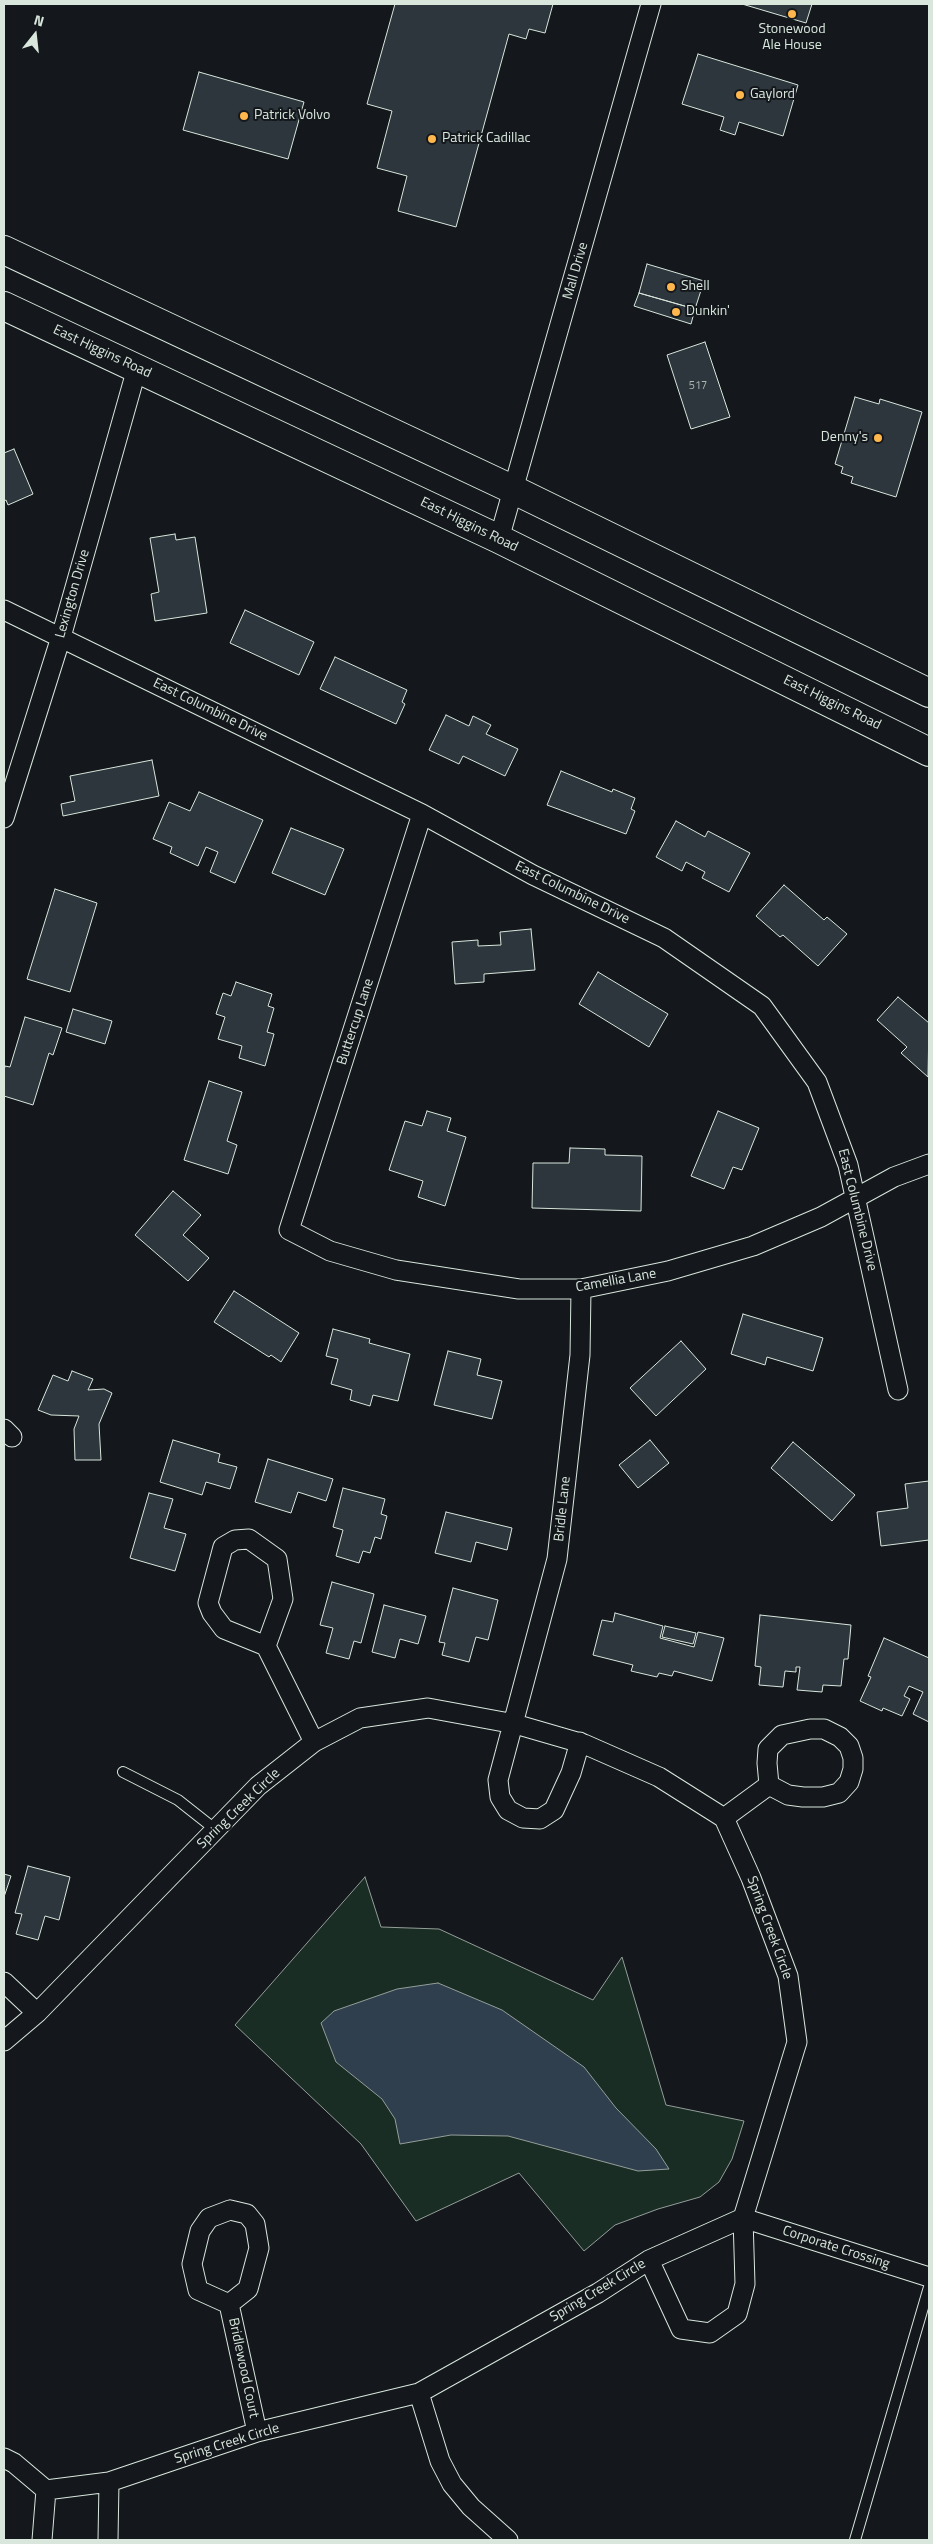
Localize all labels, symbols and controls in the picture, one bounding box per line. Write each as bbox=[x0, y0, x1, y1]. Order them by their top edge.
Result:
marker: Stonewood Ale House bbox=[786, 8, 798, 20]
text: N bbox=[32, 9, 47, 32]
north arrow bbox=[10, 10, 60, 60]
place label: Stonewood Ale House bbox=[758, 22, 826, 54]
place label: Gaylord bbox=[750, 87, 795, 103]
marker: Gaylord bbox=[734, 89, 746, 101]
place label: Patrick Volvo bbox=[254, 108, 330, 124]
marker: Patrick Volvo bbox=[238, 110, 250, 122]
place label: Patrick Cadillac bbox=[442, 131, 531, 147]
marker: Patrick Cadillac bbox=[426, 133, 438, 145]
street label: Mall Drive bbox=[560, 240, 592, 302]
place label: Shell bbox=[681, 279, 710, 295]
marker: Shell bbox=[665, 281, 677, 293]
place label: Dunkin' bbox=[686, 304, 730, 320]
marker: Dunkin' bbox=[670, 306, 682, 318]
street label: East Higgins Road bbox=[50, 322, 154, 382]
house number: 517 bbox=[689, 379, 707, 393]
place label: Denny's bbox=[821, 430, 868, 446]
marker: Denny's bbox=[872, 432, 884, 444]
street label: East Higgins Road bbox=[417, 494, 521, 556]
street label: Lexington Drive bbox=[52, 548, 94, 640]
street label: East Higgins Road bbox=[780, 672, 884, 734]
street label: East Columbine Drive bbox=[150, 675, 270, 745]
street label: East Columbine Drive bbox=[512, 858, 632, 928]
street label: Buttercup Lane bbox=[334, 977, 378, 1067]
street label: East Columbine Drive bbox=[834, 1147, 880, 1273]
street label: Camellia Lane bbox=[574, 1266, 658, 1296]
street label: Bridle Lane bbox=[551, 1475, 575, 1543]
street label: Spring Creek Circle bbox=[194, 1765, 284, 1853]
street label: Spring Creek Circle bbox=[743, 1874, 795, 1982]
street label: Corporate Crossing bbox=[780, 2223, 892, 2273]
street label: Spring Creek Circle bbox=[547, 2256, 649, 2326]
street label: Bridlewood Court bbox=[224, 2316, 262, 2420]
street label: Spring Creek Circle bbox=[173, 2420, 281, 2468]

